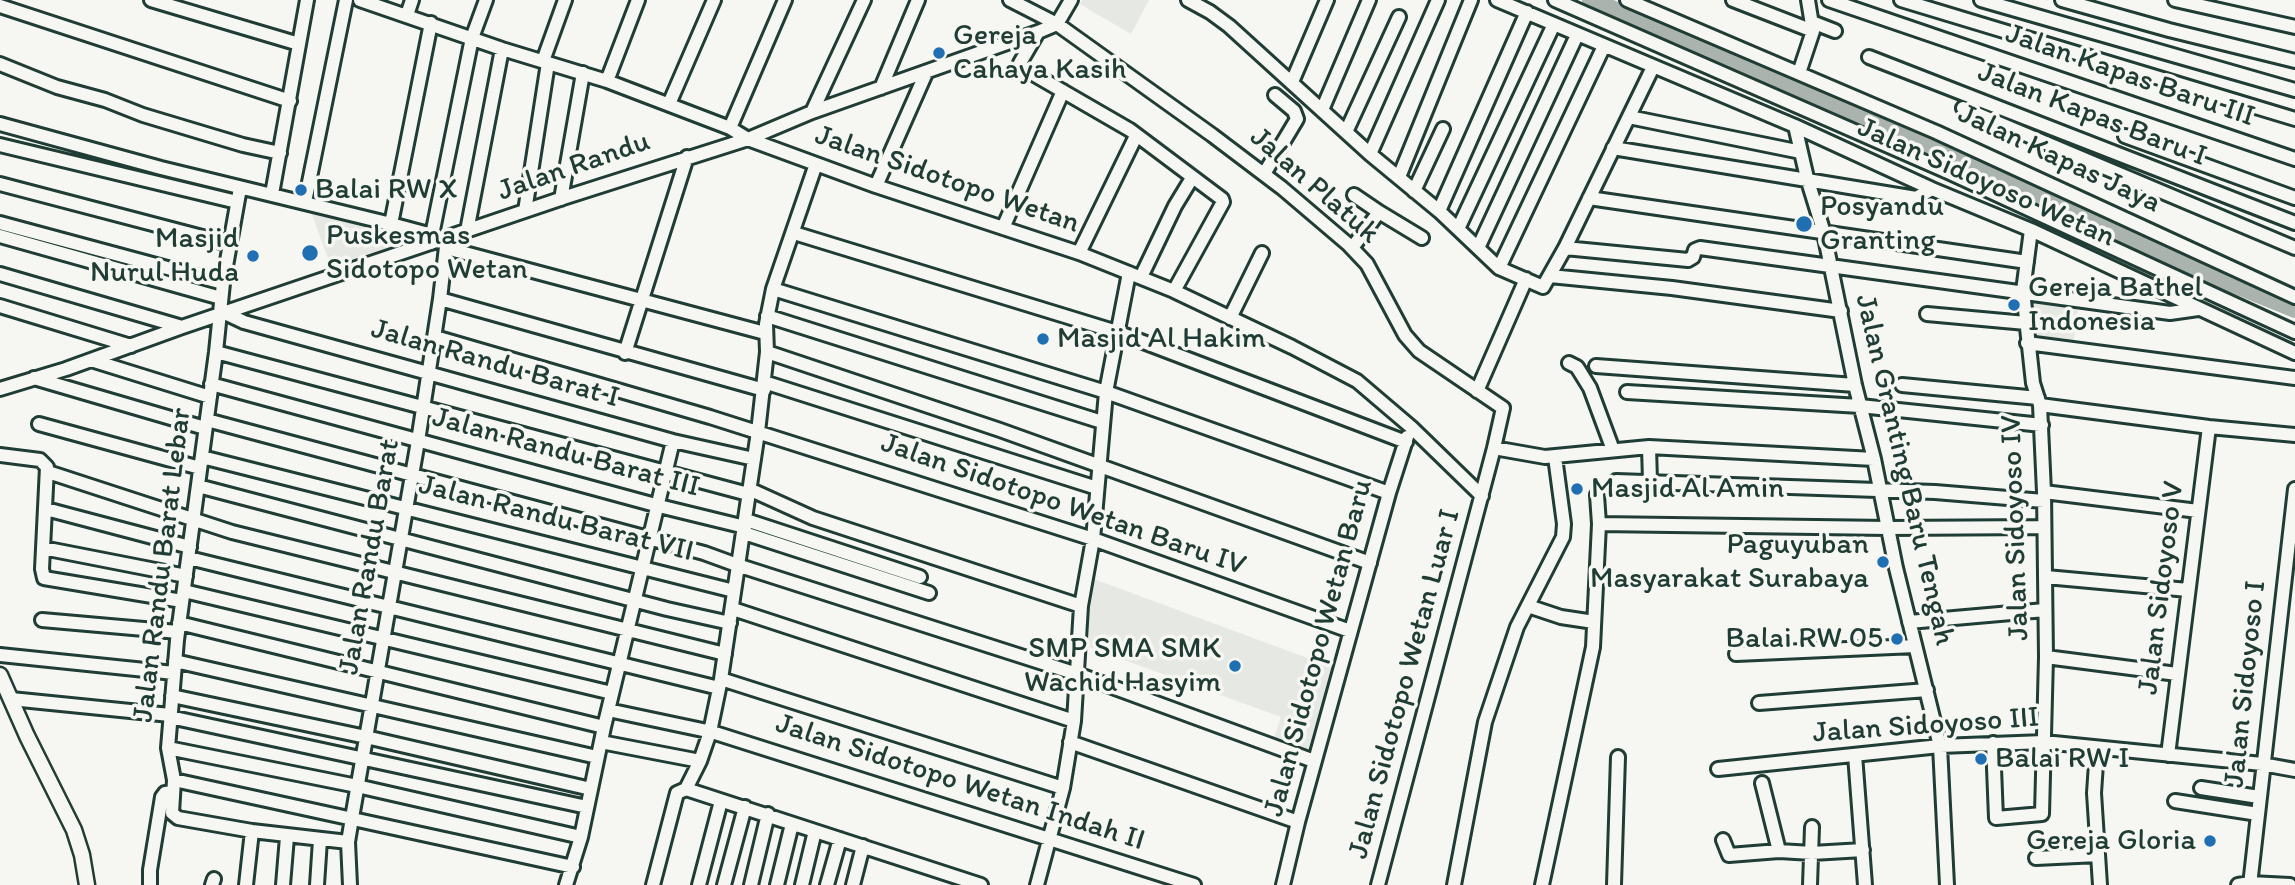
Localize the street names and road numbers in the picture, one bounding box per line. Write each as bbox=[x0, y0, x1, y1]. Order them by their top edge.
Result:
street label: Jalan Kapas Baru III bbox=[2001, 16, 2259, 136]
street label: Jalan Kapas Baru I bbox=[1972, 55, 2212, 175]
street label: Jalan Kapas Jaya bbox=[1952, 96, 2166, 222]
street label: Jalan Sidoyoso Wetan bbox=[1852, 110, 2120, 256]
street label: Jalan Sidotopo Wetan bbox=[810, 118, 1084, 242]
street label: Jalan Platuk bbox=[1242, 120, 1386, 252]
street label: Jalan Randu bbox=[493, 124, 655, 210]
street label: Jalan Granting Baru Tengah bbox=[1846, 291, 1962, 649]
street label: Jalan Randu Barat I bbox=[367, 311, 623, 417]
street label: Jalan Randu Barat III bbox=[428, 400, 704, 506]
street label: Jalan Randu Barat Lebar bbox=[126, 406, 200, 724]
street label: Jalan Sidoyoso IV bbox=[1994, 415, 2038, 641]
street label: Jalan Sidotopo Wetan Baru IV bbox=[876, 426, 1250, 584]
street label: Jalan Randu Barat bbox=[332, 436, 408, 678]
street label: Jalan Randu Barat VII bbox=[415, 467, 697, 571]
street label: Jalan Sidotopo Wetan Baru bbox=[1257, 476, 1381, 820]
street label: Jalan Sidoyoso V bbox=[2131, 479, 2193, 697]
street label: Jalan Sidotopo Wetan Luar I bbox=[1341, 505, 1469, 863]
street label: Jalan Sidoyoso I bbox=[2217, 579, 2275, 789]
street label: Jalan Sidoyoso III bbox=[1811, 700, 2041, 752]
street label: Jalan Sidotopo Wetan Indah II bbox=[771, 706, 1149, 860]

